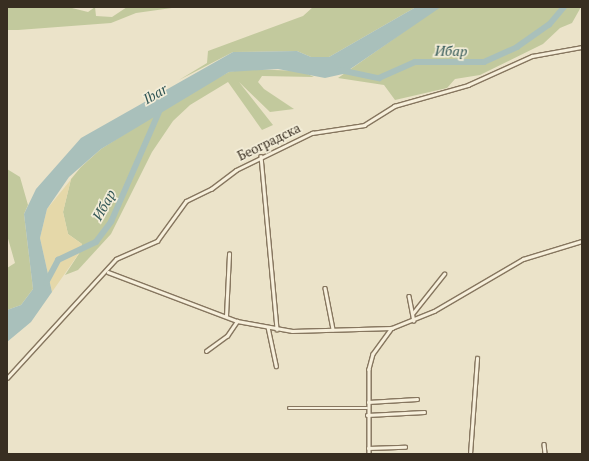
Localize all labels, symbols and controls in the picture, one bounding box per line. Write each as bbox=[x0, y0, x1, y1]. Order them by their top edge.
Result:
water label: Ибар bbox=[435, 42, 467, 60]
water label: Ibar bbox=[140, 80, 170, 108]
street label: Београдска bbox=[235, 120, 303, 164]
water label: Ибар bbox=[89, 187, 119, 223]

